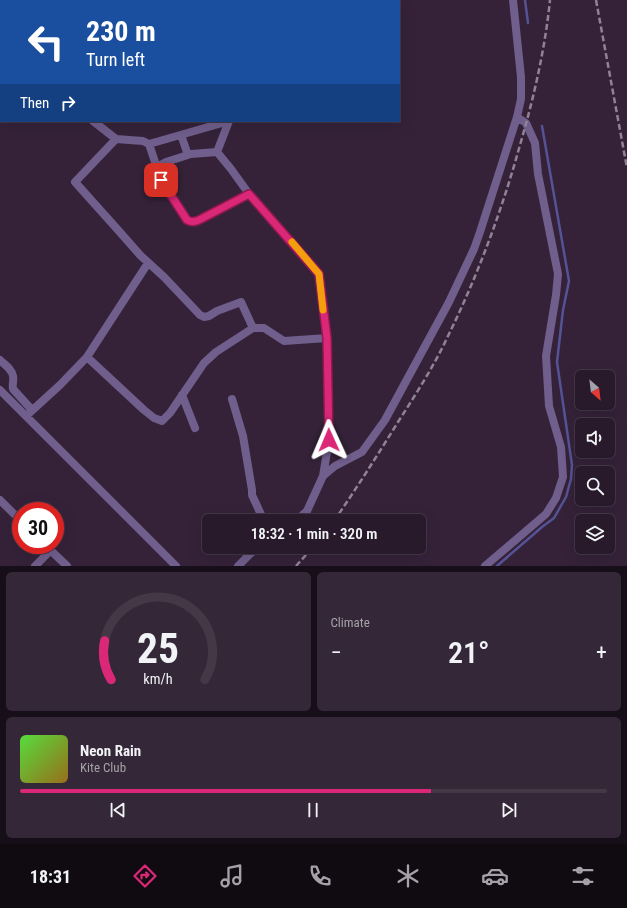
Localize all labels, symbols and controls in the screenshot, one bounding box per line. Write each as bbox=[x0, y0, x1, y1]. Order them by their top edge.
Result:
text: 230 m bbox=[86, 15, 156, 48]
icon: left bbox=[20, 16, 72, 68]
text: Turn left bbox=[86, 49, 145, 70]
icon: right bbox=[57, 92, 79, 114]
text: Then bbox=[20, 94, 49, 112]
pin bbox=[144, 163, 178, 197]
icon: arrive bbox=[150, 169, 172, 191]
north arrow bbox=[575, 370, 615, 410]
map controls bbox=[575, 370, 615, 554]
button: sound bbox=[575, 418, 615, 458]
position arrow bbox=[308, 419, 350, 461]
button: search bbox=[575, 466, 615, 506]
speed limit sign: 30 bbox=[12, 502, 64, 554]
button: layers bbox=[575, 514, 615, 554]
text: 18:32 · 1 min · 320 m bbox=[251, 525, 377, 543]
text: Climate bbox=[331, 615, 370, 630]
text: 25 bbox=[137, 623, 179, 672]
text: 21° bbox=[448, 635, 490, 670]
text: − bbox=[331, 640, 342, 665]
text: + bbox=[596, 640, 607, 665]
text: km/h bbox=[144, 670, 173, 686]
text: Neon Rain bbox=[80, 742, 141, 760]
text: Kite Club bbox=[80, 760, 126, 775]
icon: previous bbox=[107, 799, 129, 821]
icon: pause bbox=[302, 799, 324, 821]
icon: next bbox=[498, 799, 520, 821]
icon: directions bbox=[131, 862, 159, 890]
icon: music bbox=[218, 862, 246, 890]
icon: phone bbox=[306, 862, 334, 890]
icon: climate bbox=[394, 862, 422, 890]
icon: car bbox=[481, 862, 509, 890]
icon: filters bbox=[569, 862, 597, 890]
text: 18:31 bbox=[30, 866, 71, 887]

